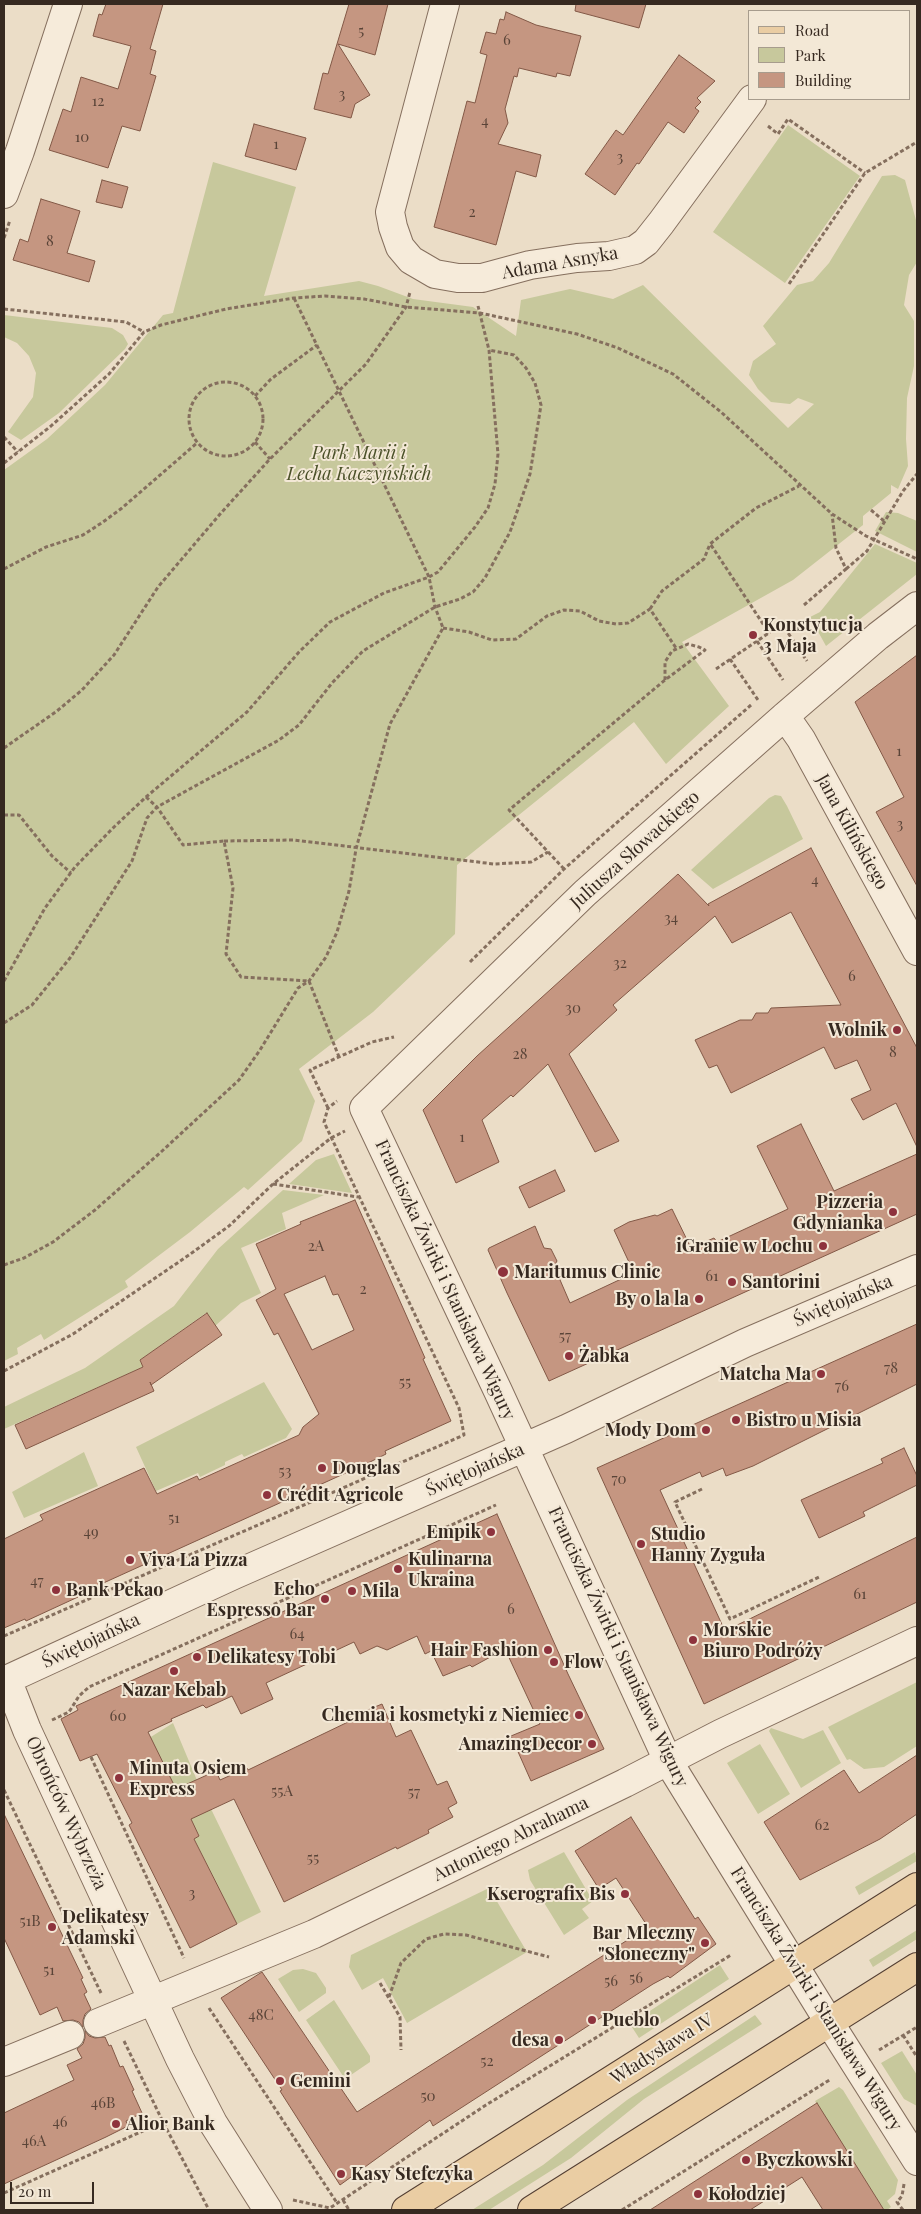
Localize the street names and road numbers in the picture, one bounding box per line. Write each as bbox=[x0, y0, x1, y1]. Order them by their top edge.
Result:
street label: Adama Asnyka bbox=[500, 242, 620, 284]
street label: Jana Kilińskiego bbox=[811, 771, 893, 893]
street label: Juliusza Słowackiego bbox=[566, 786, 704, 914]
street label: Franciszka Żwirki i Stanisława Wigury bbox=[370, 1136, 520, 1424]
street label: Świętojańska bbox=[790, 1270, 896, 1332]
street label: Świętojańska bbox=[422, 1439, 528, 1501]
street label: Franciszka Żwirki i Stanisława Wigury bbox=[543, 1503, 693, 1791]
street label: Świętojańska bbox=[39, 1609, 143, 1673]
street label: Obrońców Wybrzeża bbox=[21, 1733, 111, 1893]
street label: Antoniego Abrahama bbox=[430, 1792, 592, 1886]
street label: Franciszka Żwirki i Stanisława Wigury bbox=[726, 1863, 906, 2135]
street label: Władysława IV bbox=[607, 2009, 717, 2089]

